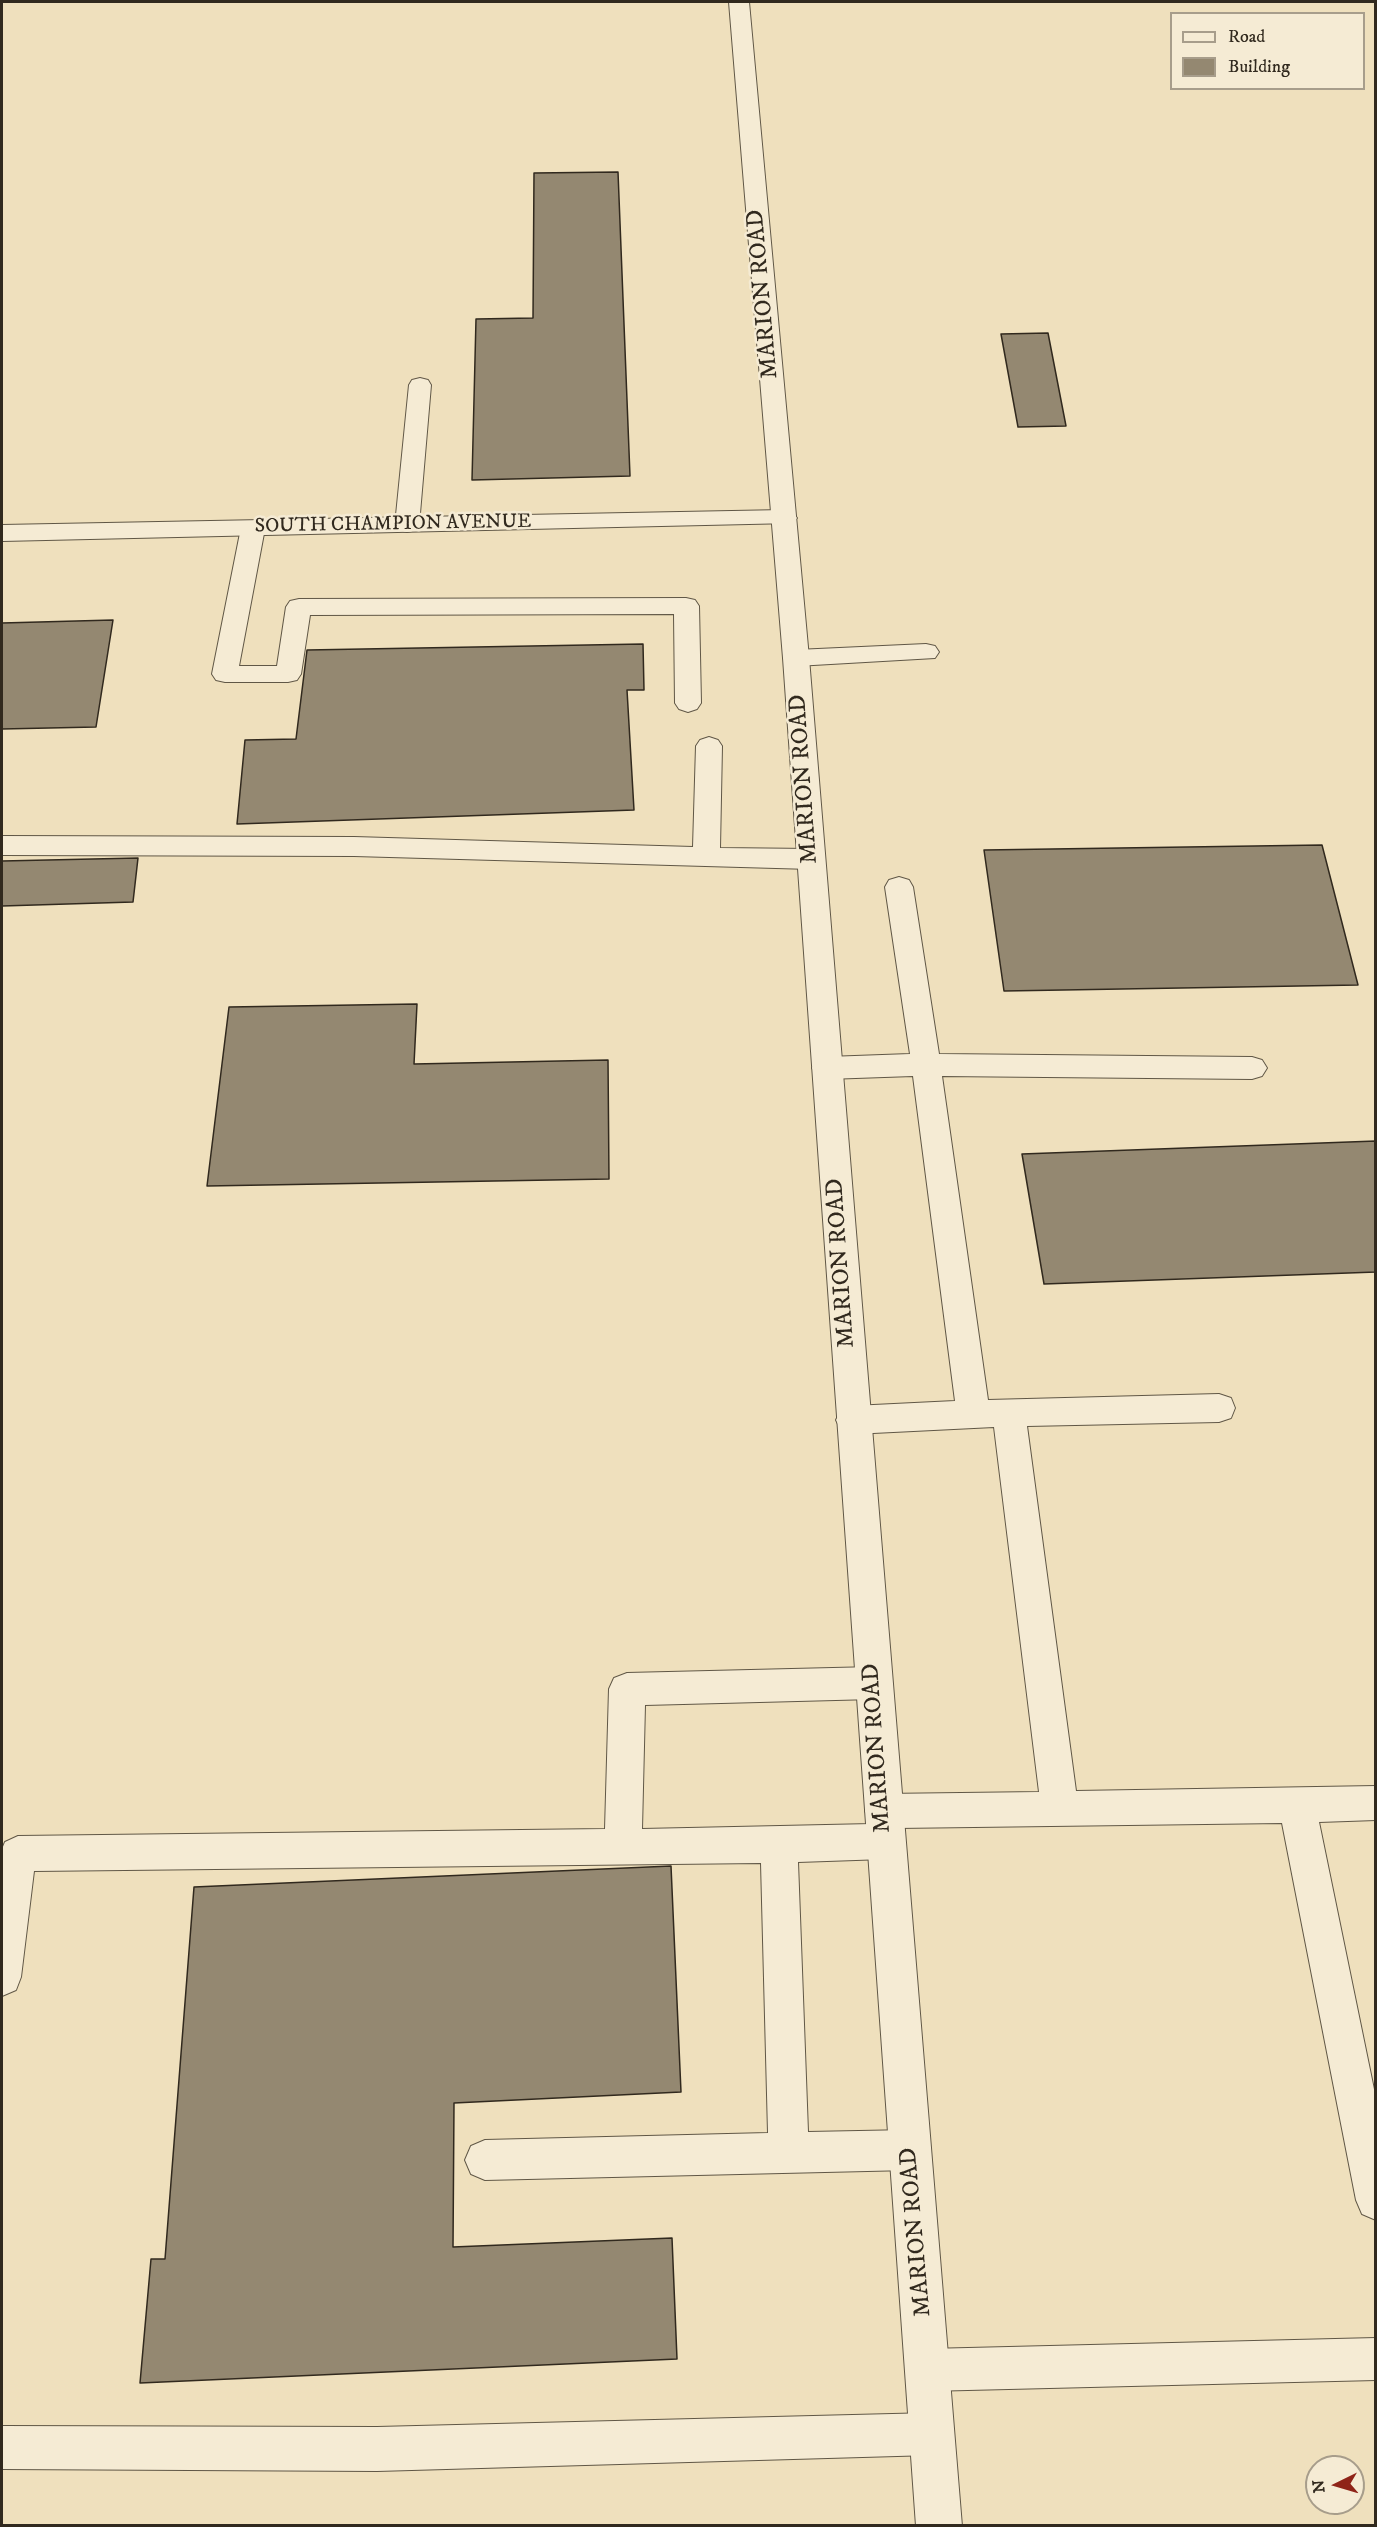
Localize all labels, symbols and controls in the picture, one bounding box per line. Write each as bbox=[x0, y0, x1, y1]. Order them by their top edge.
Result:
legend bbox=[1170, 12, 1365, 90]
text: Road bbox=[1228, 26, 1265, 48]
text: Building bbox=[1228, 56, 1290, 78]
street label: MARION ROAD bbox=[742, 208, 786, 380]
street label: SOUTH CHAMPION AVENUE bbox=[254, 511, 532, 539]
street label: MARION ROAD bbox=[785, 693, 825, 865]
street label: MARION ROAD bbox=[822, 1177, 862, 1349]
street label: MARION ROAD bbox=[858, 1662, 898, 1834]
street label: MARION ROAD bbox=[895, 2146, 939, 2318]
north arrow bbox=[1305, 2455, 1365, 2515]
text: N bbox=[1309, 2479, 1330, 2494]

